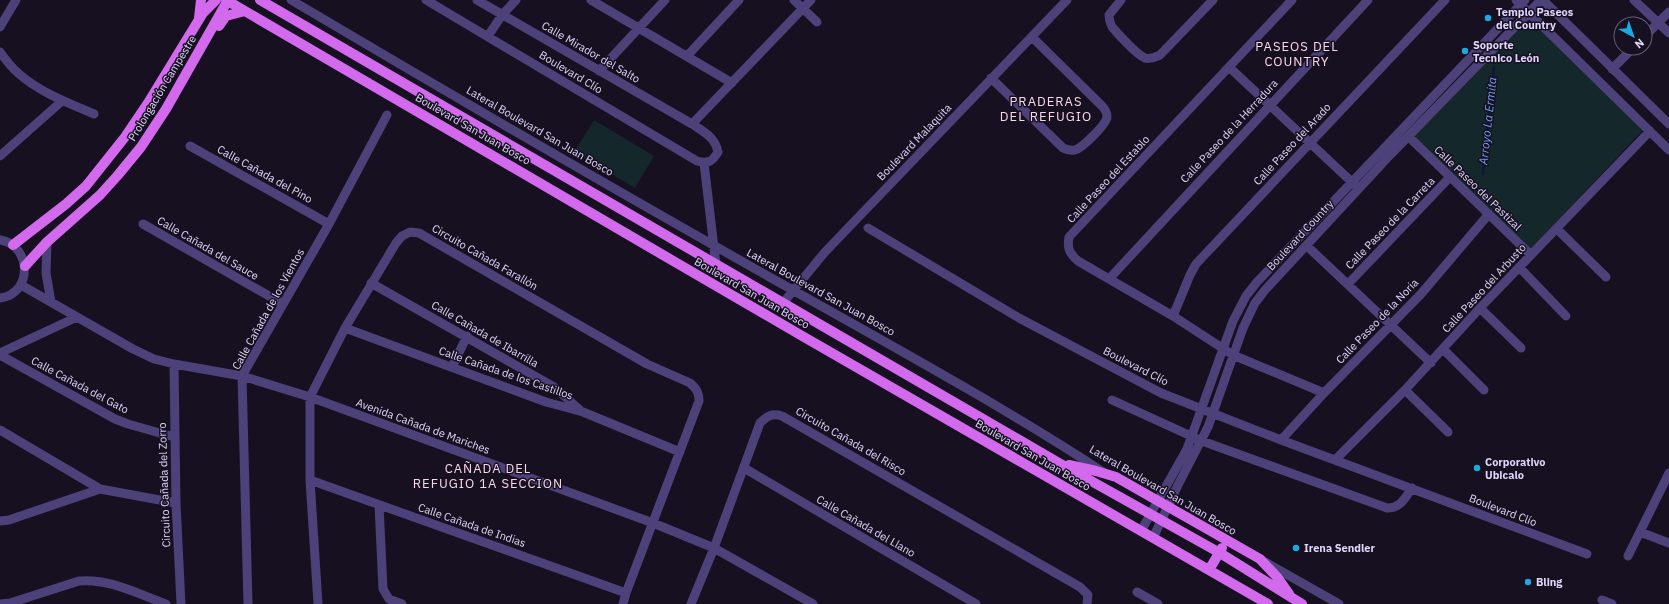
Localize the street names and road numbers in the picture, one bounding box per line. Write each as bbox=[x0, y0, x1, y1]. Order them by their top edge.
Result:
street label: Calle Mirador del Salto bbox=[539, 18, 643, 86]
street label: Prolongación Campestre bbox=[125, 33, 199, 143]
street label: Boulevard Clío bbox=[537, 48, 605, 96]
street label: Calle Paseo de la Herradura bbox=[1177, 76, 1281, 186]
street label: Lateral Boulevard San Juan Bosco bbox=[464, 83, 616, 179]
street label: Boulevard San Juan Bosco bbox=[413, 90, 533, 168]
street label: Calle Paseo del Arado bbox=[1250, 100, 1334, 188]
street label: Boulevard Malaquita bbox=[874, 101, 954, 183]
street label: Calle Paseo del Establo bbox=[1064, 132, 1152, 226]
street label: Calle Cañada del Pino bbox=[215, 142, 315, 206]
street label: Calle Paseo del Pastizal bbox=[1431, 143, 1525, 233]
street label: Calle Paseo de la Carreta bbox=[1342, 174, 1438, 272]
street label: Boulevard Country bbox=[1264, 196, 1337, 273]
street label: Calle Cañada del Sauce bbox=[155, 213, 261, 283]
street label: Circuito Cañada Farallón bbox=[429, 221, 541, 293]
street label: Calle Paseo del Arbusto bbox=[1439, 240, 1529, 336]
street label: Calle Cañada de los Vientos bbox=[229, 246, 307, 372]
street label: Lateral Boulevard San Juan Bosco bbox=[745, 246, 897, 338]
street label: Boulevard San Juan Bosco bbox=[692, 255, 812, 331]
street label: Calle Paseo de la Noria bbox=[1333, 275, 1421, 366]
street label: Calle Cañada de Ibarrilla bbox=[429, 298, 541, 370]
street label: Calle Cañada de los Castillos bbox=[437, 343, 575, 403]
street label: Boulevard Clío bbox=[1101, 344, 1171, 388]
street label: Calle Cañada del Gato bbox=[29, 353, 131, 417]
street label: Avenida Cañada de Mariches bbox=[354, 395, 492, 457]
street label: Circuito Cañada del Risco bbox=[793, 404, 909, 478]
street label: Boulevard San Juan Bosco bbox=[973, 416, 1093, 494]
street label: Circuito Cañada del Zorro bbox=[155, 422, 173, 548]
street label: Lateral Boulevard San Juan Bosco bbox=[1087, 442, 1239, 538]
street label: Boulevard Clío bbox=[1467, 491, 1539, 529]
street label: Calle Cañada del Llano bbox=[814, 492, 918, 560]
street label: Calle Cañada de Indias bbox=[416, 500, 528, 550]

